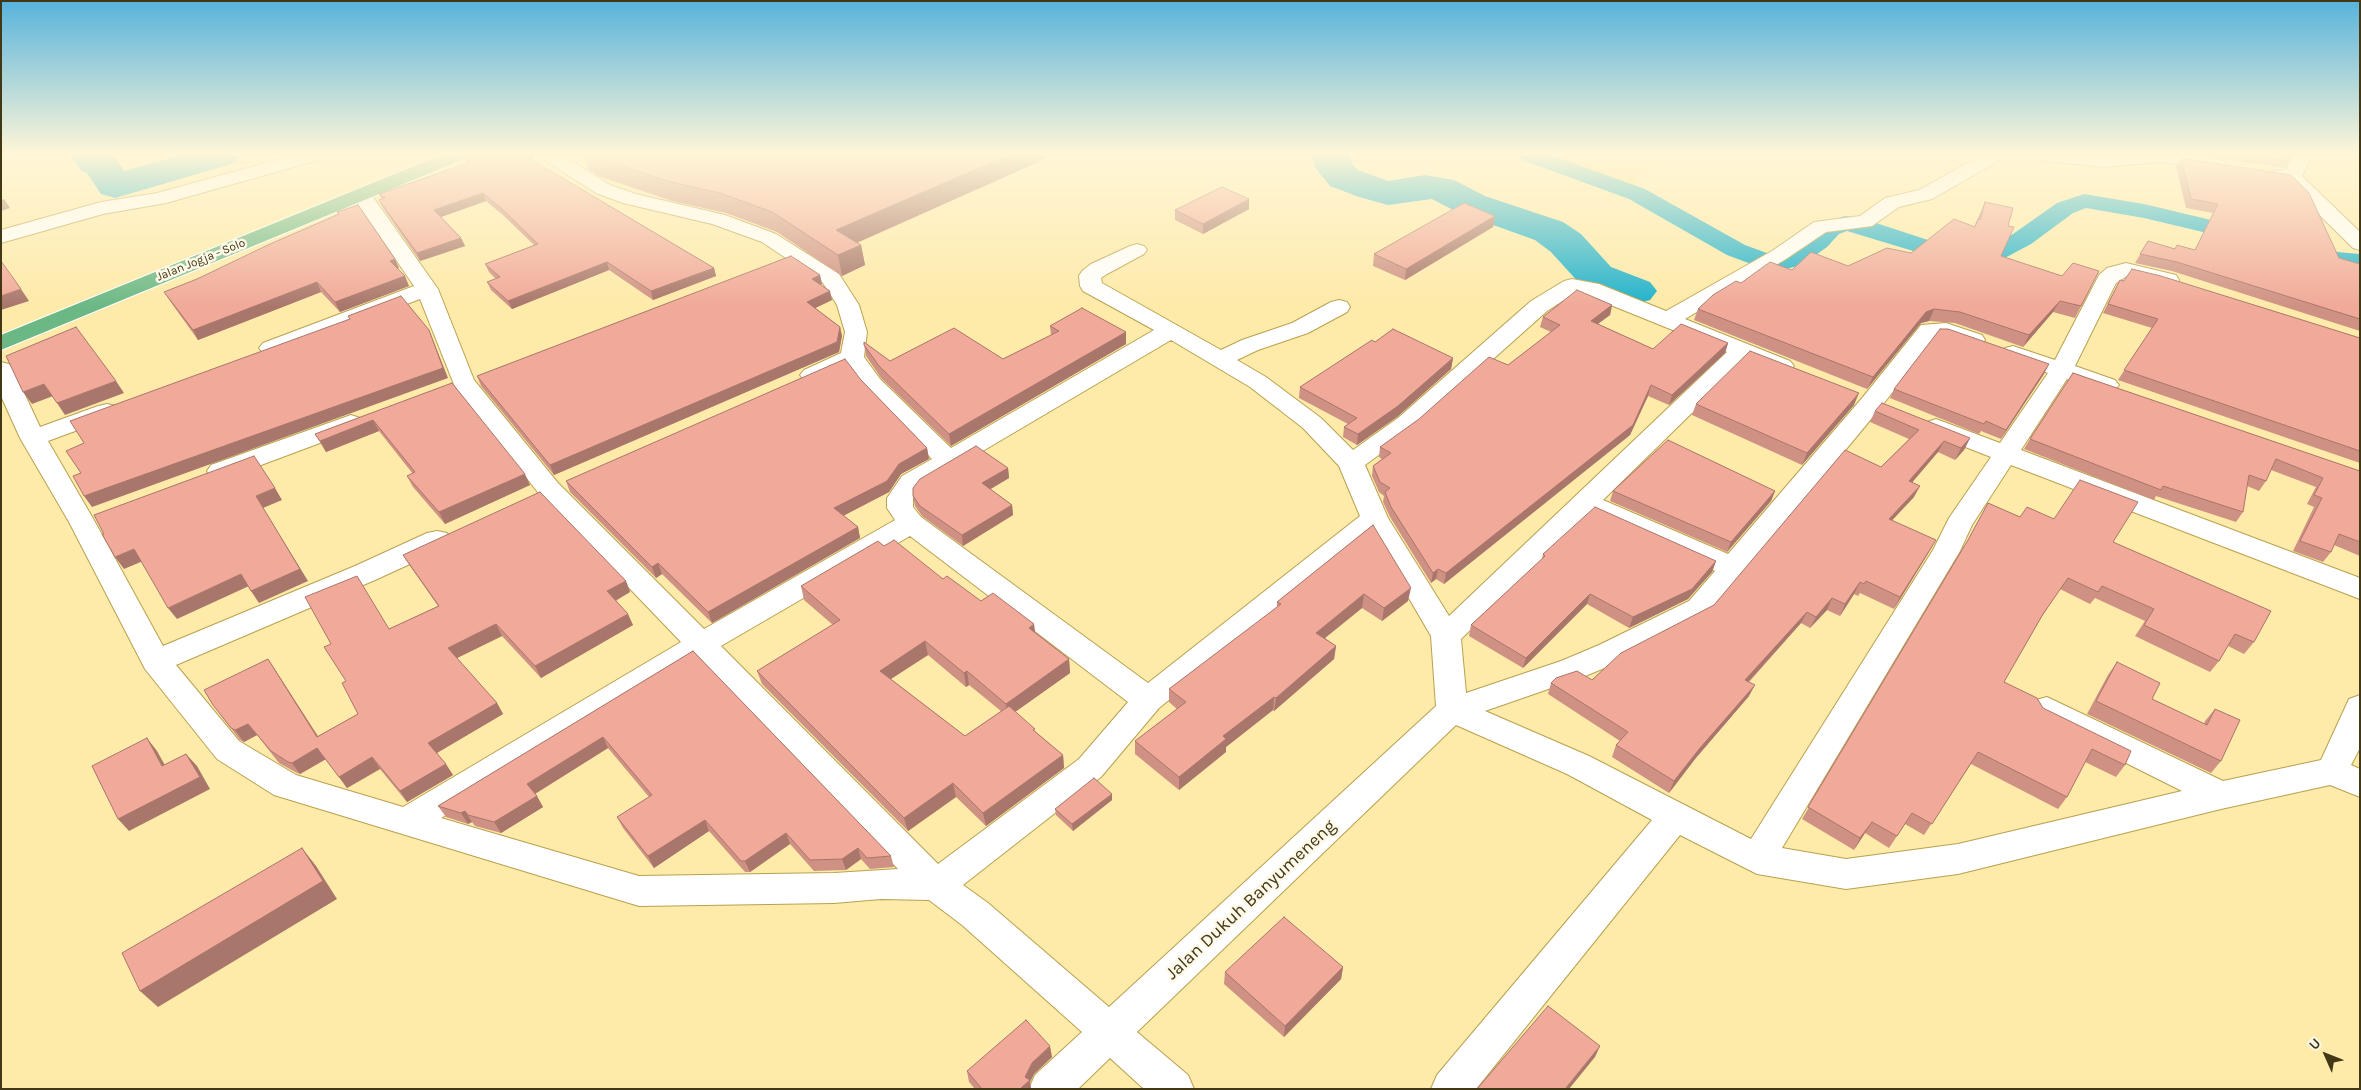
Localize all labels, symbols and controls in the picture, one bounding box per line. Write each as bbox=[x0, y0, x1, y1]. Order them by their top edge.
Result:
street label: Jalan Jogja - Solo bbox=[154, 236, 248, 284]
street label: Jalan Dukuh Banyumeneng bbox=[1161, 815, 1341, 985]
north arrow bbox=[2301, 1030, 2351, 1080]
text: U bbox=[2305, 1035, 2324, 1054]

